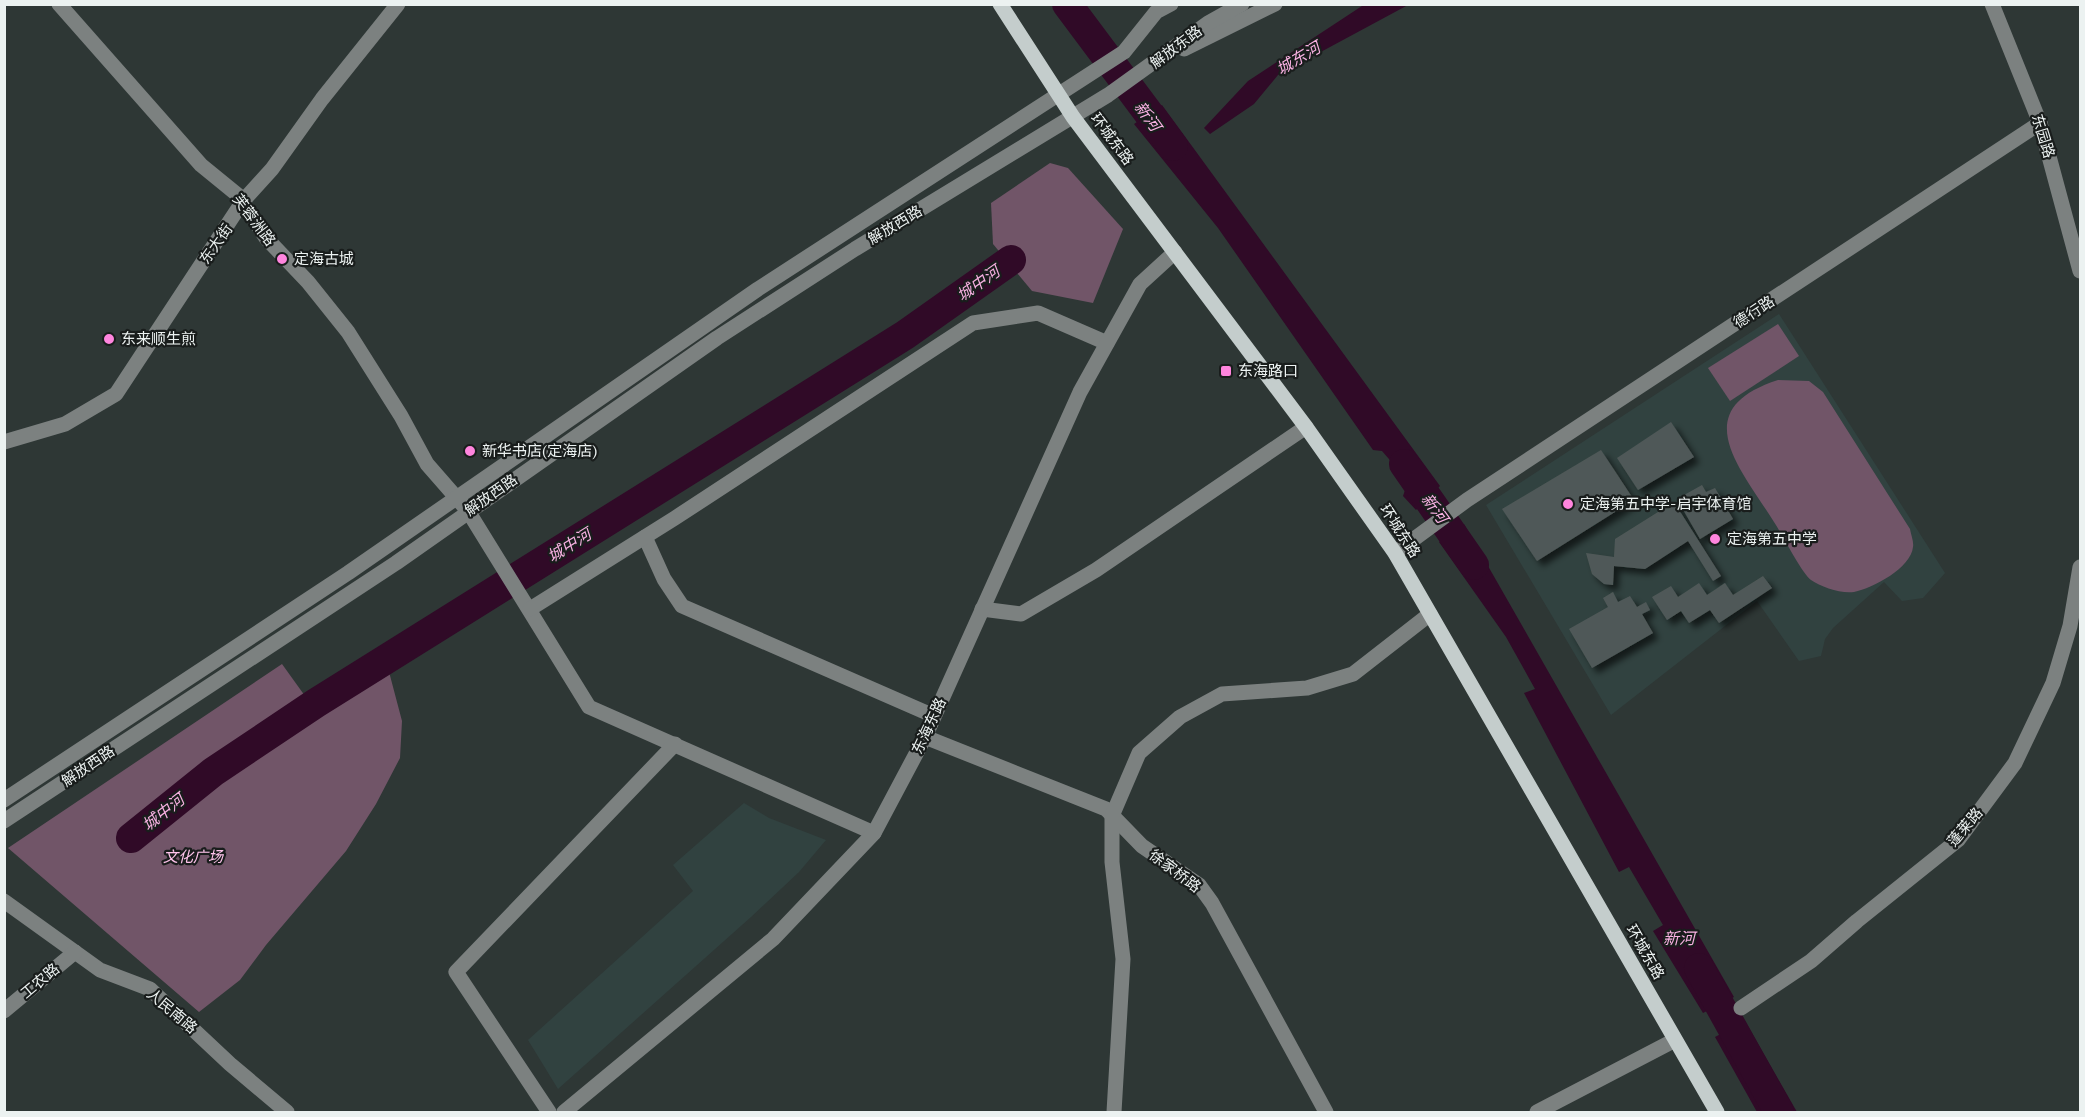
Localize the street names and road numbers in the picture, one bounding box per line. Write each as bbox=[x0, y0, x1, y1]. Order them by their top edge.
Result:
street label: 解放东路 bbox=[1145, 20, 1205, 72]
street label: 环城东路 bbox=[1087, 108, 1139, 168]
street label: 东园路 bbox=[2028, 111, 2060, 160]
street label: 芙蓉洲路 bbox=[229, 189, 281, 249]
street label: 解放西路 bbox=[864, 200, 925, 248]
street label: 东大街 bbox=[194, 219, 236, 268]
street label: 德行路 bbox=[1729, 291, 1778, 332]
street label: 解放西路 bbox=[460, 469, 521, 520]
street label: 环城东路 bbox=[1376, 500, 1426, 561]
street label: 东海东路 bbox=[906, 694, 950, 757]
street label: 解放西路 bbox=[57, 740, 118, 790]
street label: 蓬莱路 bbox=[1942, 803, 1986, 850]
street label: 徐家桥路 bbox=[1146, 844, 1206, 896]
street label: 环城东路 bbox=[1622, 921, 1670, 982]
street label: 工农路 bbox=[16, 958, 63, 1002]
street label: 人民南路 bbox=[143, 983, 202, 1037]

